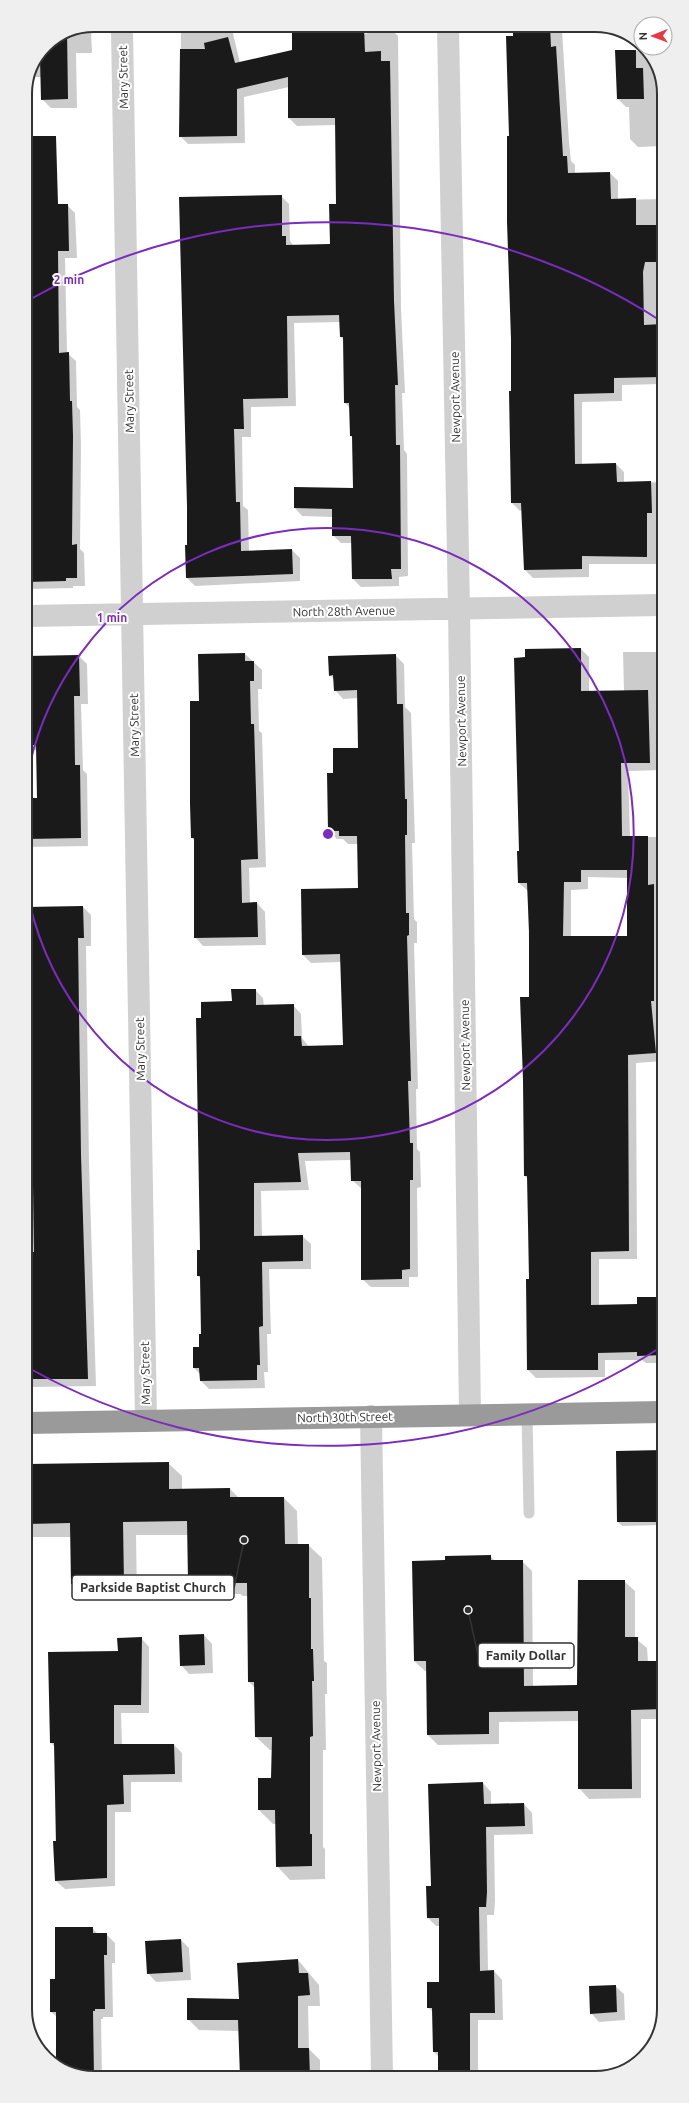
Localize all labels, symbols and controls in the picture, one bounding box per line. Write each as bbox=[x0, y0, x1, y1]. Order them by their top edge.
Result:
north arrow bbox=[633, 16, 673, 56]
text: N bbox=[637, 32, 649, 40]
street label: Mary Street bbox=[116, 45, 130, 109]
text: 2 min bbox=[54, 273, 84, 286]
street label: Newport Avenue bbox=[448, 351, 462, 443]
street label: Mary Street bbox=[122, 369, 136, 433]
street label: North 28th Avenue bbox=[293, 604, 395, 618]
text: 1 min bbox=[97, 611, 127, 624]
street label: Newport Avenue bbox=[454, 675, 468, 767]
street label: Mary Street bbox=[127, 693, 141, 757]
centre of rings bbox=[321, 827, 335, 841]
street label: Newport Avenue bbox=[458, 999, 472, 1091]
street label: Mary Street bbox=[133, 1017, 147, 1081]
street label: Mary Street bbox=[138, 1341, 152, 1405]
street label: North 30th Street bbox=[297, 1410, 393, 1424]
callout: Parkside Baptist Church bbox=[72, 1575, 234, 1600]
text: Parkside Baptist Church bbox=[80, 1580, 226, 1594]
callout: Family Dollar bbox=[478, 1643, 574, 1668]
text: Family Dollar bbox=[486, 1648, 567, 1662]
street label: Newport Avenue bbox=[369, 1700, 383, 1792]

